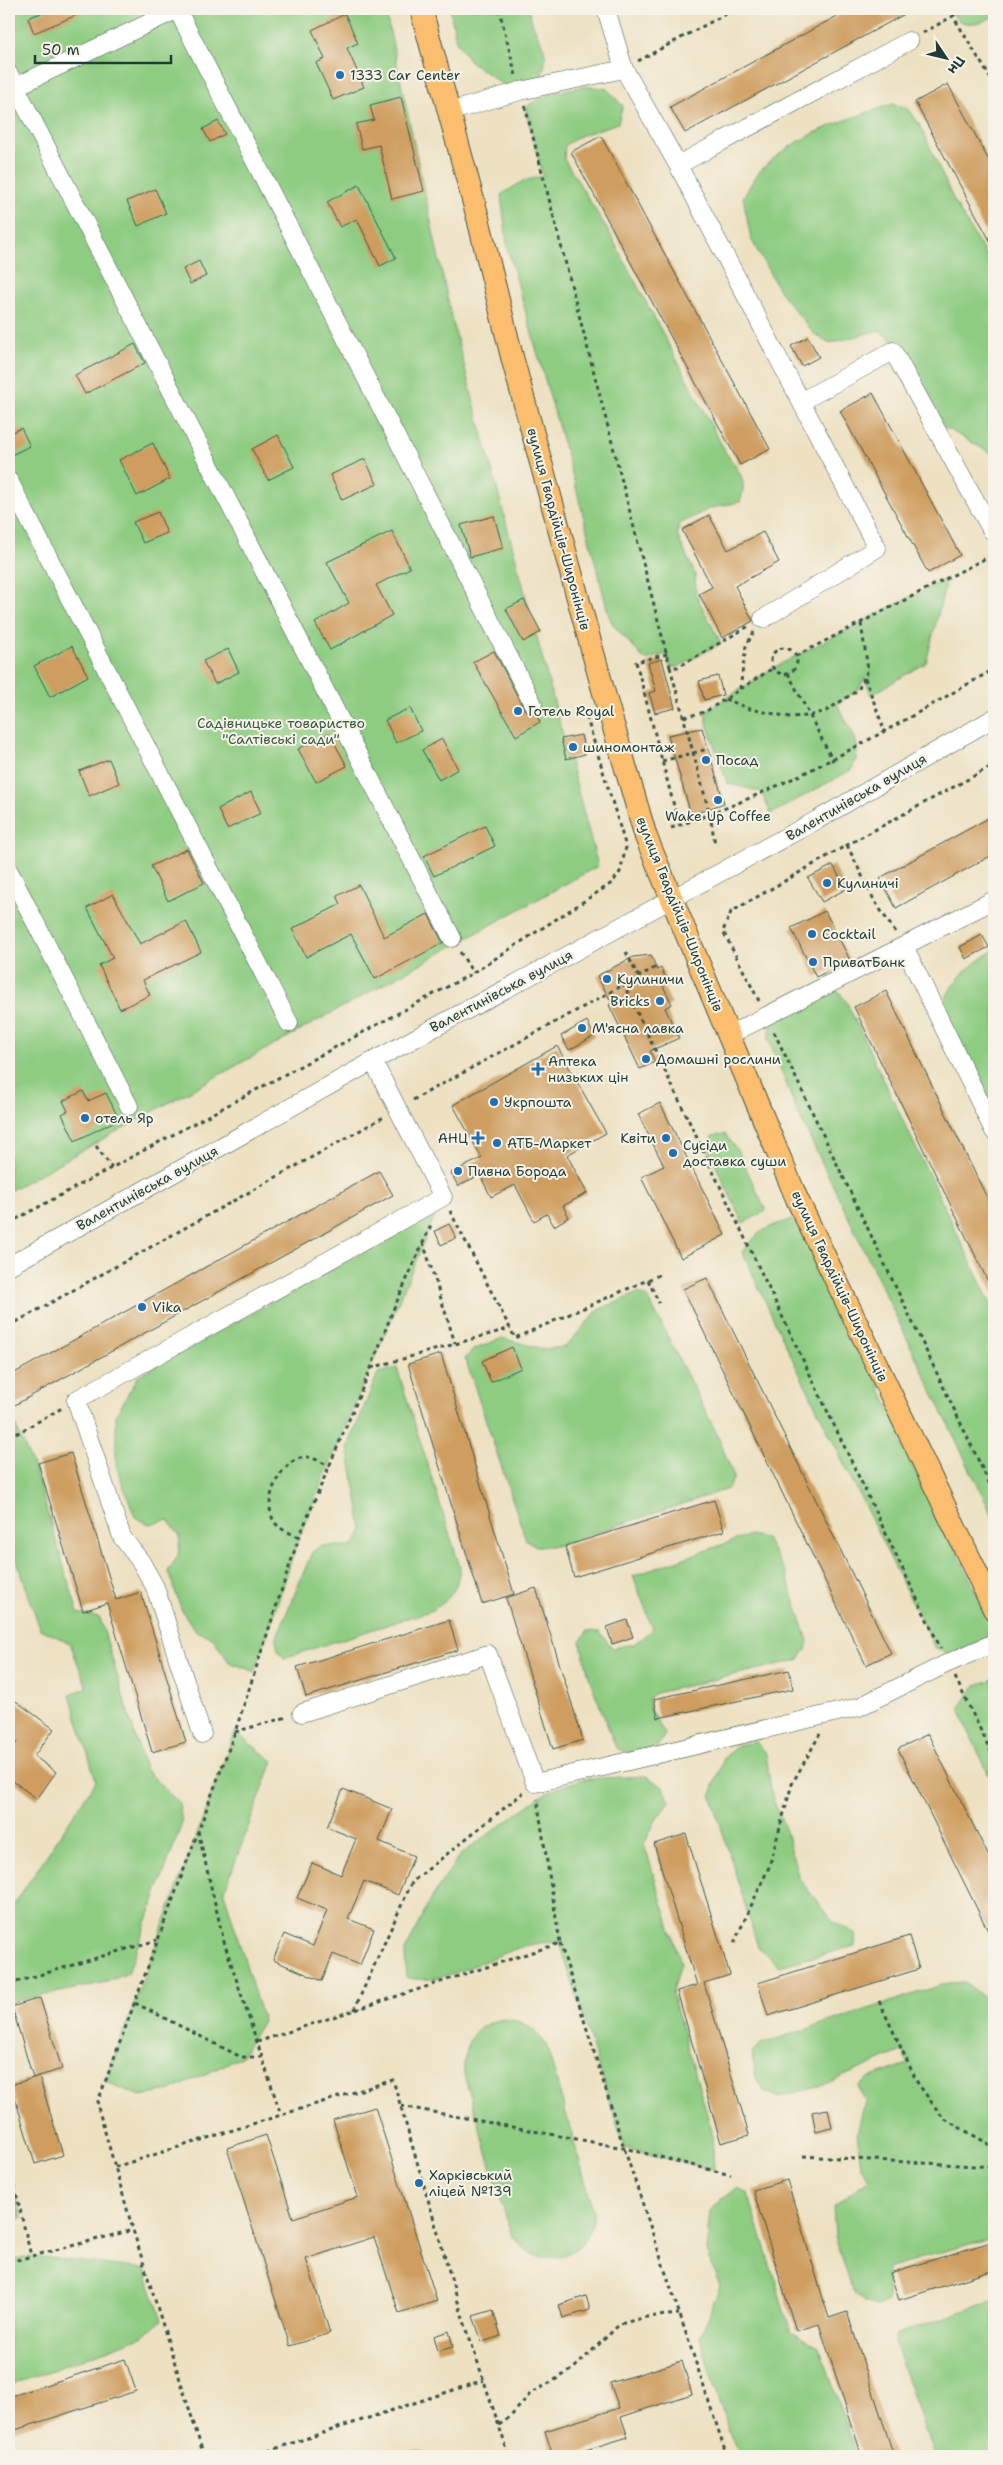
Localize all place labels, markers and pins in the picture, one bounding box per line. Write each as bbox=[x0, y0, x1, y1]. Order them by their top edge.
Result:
place label: 1333 Car Center bbox=[350, 66, 461, 84]
marker: 1333 Car Center bbox=[334, 69, 346, 81]
place label: Готель Royal bbox=[528, 702, 615, 720]
marker: Готель Royal bbox=[512, 705, 524, 717]
place label: шиномонтаж bbox=[583, 738, 675, 756]
marker: шиномонтаж bbox=[567, 741, 579, 753]
place label: Посад bbox=[716, 751, 759, 769]
marker: Посад bbox=[700, 754, 712, 766]
marker: Wake Up Coffee bbox=[712, 794, 724, 806]
place label: Wake Up Coffee bbox=[665, 807, 771, 825]
place label: Кулиничі bbox=[837, 874, 899, 892]
marker: Кулиничі bbox=[821, 877, 833, 889]
place label: Cocktail bbox=[822, 925, 877, 943]
marker: Cocktail bbox=[806, 928, 818, 940]
place label: ПриватБанк bbox=[823, 953, 905, 971]
marker: ПриватБанк bbox=[807, 956, 819, 968]
place label: Кулиничи bbox=[617, 970, 684, 988]
marker: Кулиничи bbox=[601, 973, 613, 985]
place label: Bricks bbox=[610, 992, 650, 1010]
marker: Bricks bbox=[654, 995, 666, 1007]
place label: М'ясна лавка bbox=[592, 1019, 684, 1037]
marker: М'ясна лавка bbox=[576, 1022, 588, 1034]
place label: Домашні рослини bbox=[656, 1050, 781, 1068]
place label: Аптека низьких цін bbox=[548, 1052, 629, 1086]
marker: Домашні рослини bbox=[640, 1053, 652, 1065]
marker: Аптека низьких цін bbox=[532, 1063, 544, 1075]
place label: Укрпошта bbox=[504, 1093, 572, 1111]
marker: Укрпошта bbox=[488, 1096, 500, 1108]
place label: отель Яр bbox=[95, 1109, 154, 1127]
marker: отель Яр bbox=[79, 1112, 91, 1124]
place label: АНЦ bbox=[438, 1129, 468, 1147]
place label: Квіти bbox=[620, 1129, 656, 1147]
marker: АНЦ bbox=[472, 1132, 484, 1144]
marker: Квіти bbox=[660, 1132, 672, 1144]
place label: АТБ-Маркет bbox=[507, 1134, 592, 1152]
place label: Сусіди доставка суши bbox=[683, 1136, 786, 1170]
marker: АТБ-Маркет bbox=[491, 1137, 503, 1149]
marker: Сусіди доставка суши bbox=[667, 1147, 679, 1159]
place label: Пивна Борода bbox=[468, 1162, 567, 1180]
marker: Пивна Борода bbox=[452, 1165, 464, 1177]
place label: Vika bbox=[152, 1298, 182, 1316]
marker: Vika bbox=[136, 1301, 148, 1313]
place label: Харківський ліцей №139 bbox=[429, 2166, 512, 2200]
marker: Харківський ліцей №139 bbox=[413, 2177, 425, 2189]

